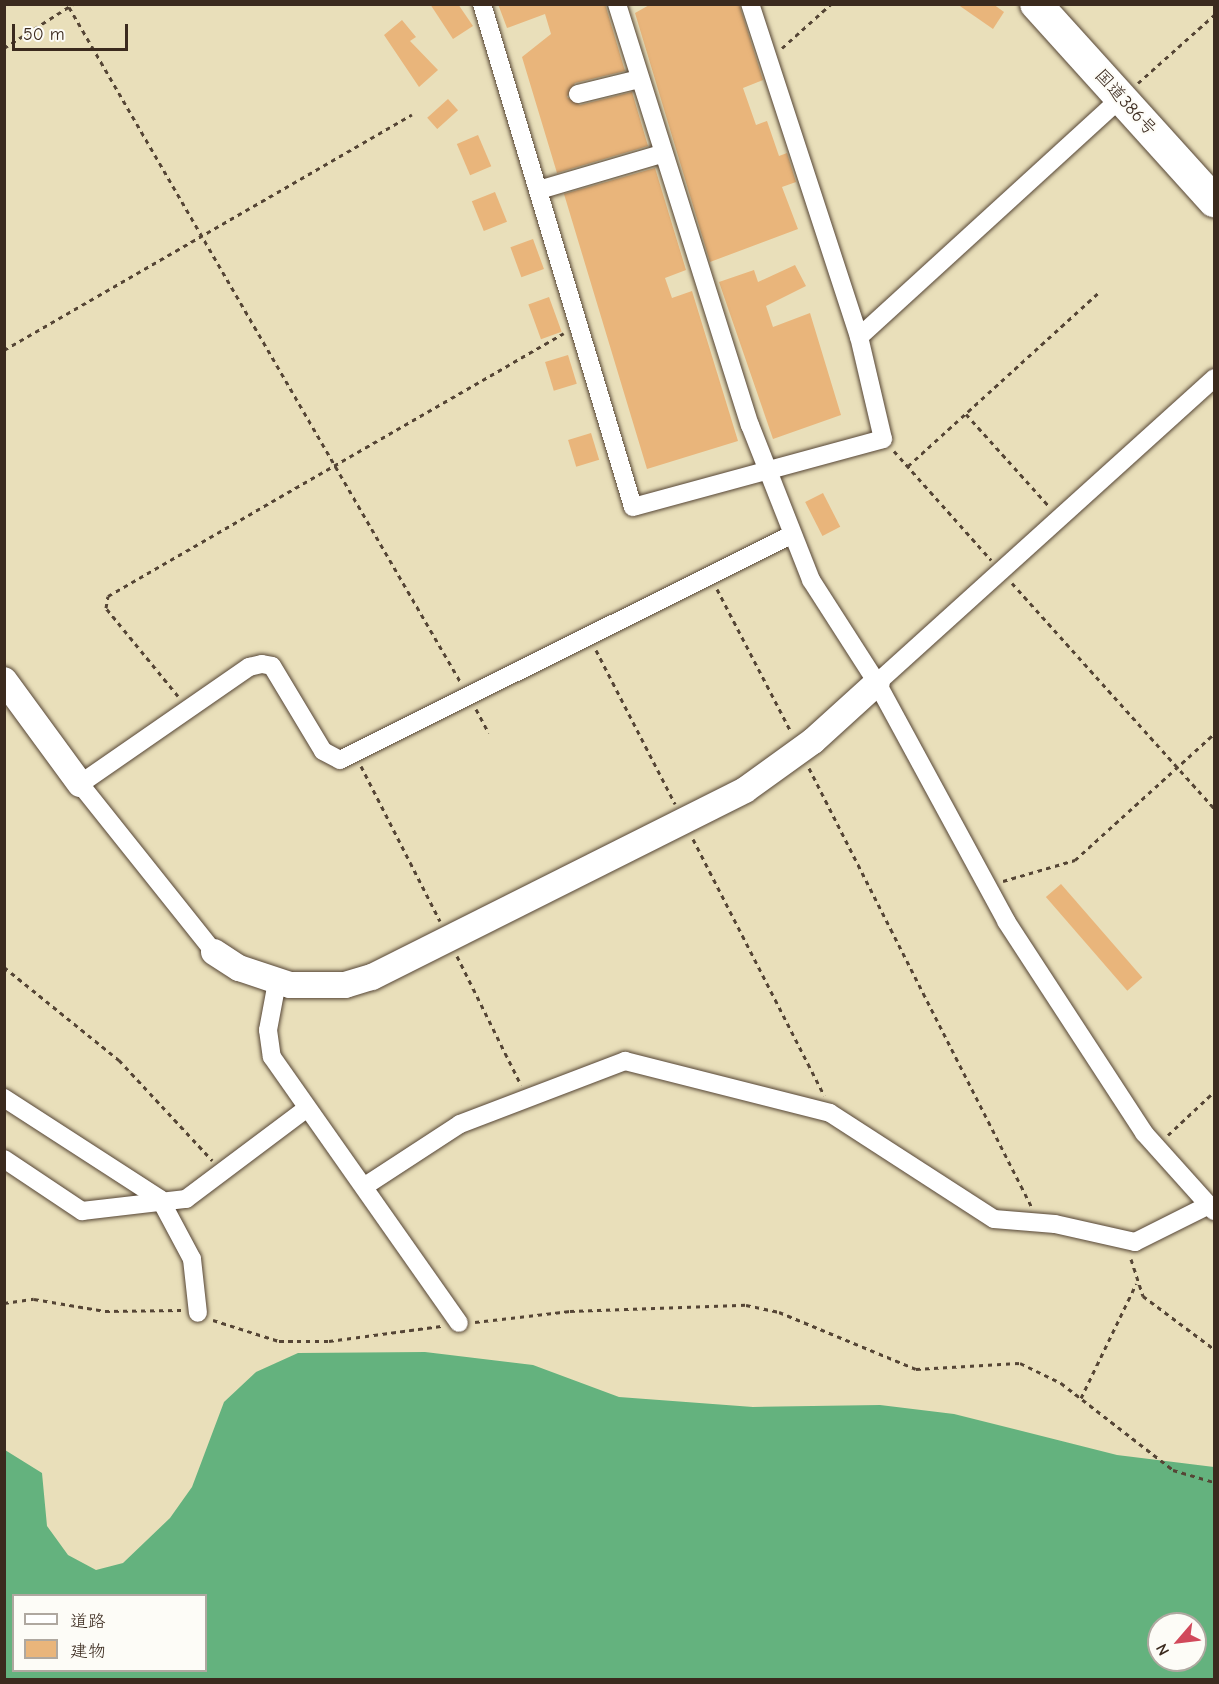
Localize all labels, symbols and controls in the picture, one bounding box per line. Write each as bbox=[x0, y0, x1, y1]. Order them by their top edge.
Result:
scale bar bbox=[15, 12, 130, 50]
text: 50 m bbox=[23, 24, 65, 45]
street label: 国道386号 bbox=[1089, 65, 1161, 141]
legend bbox=[12, 1594, 207, 1672]
text: 道路 bbox=[70, 1611, 106, 1632]
north arrow bbox=[1147, 1612, 1207, 1672]
text: 建物 bbox=[70, 1641, 106, 1662]
text: N bbox=[1152, 1641, 1173, 1658]

